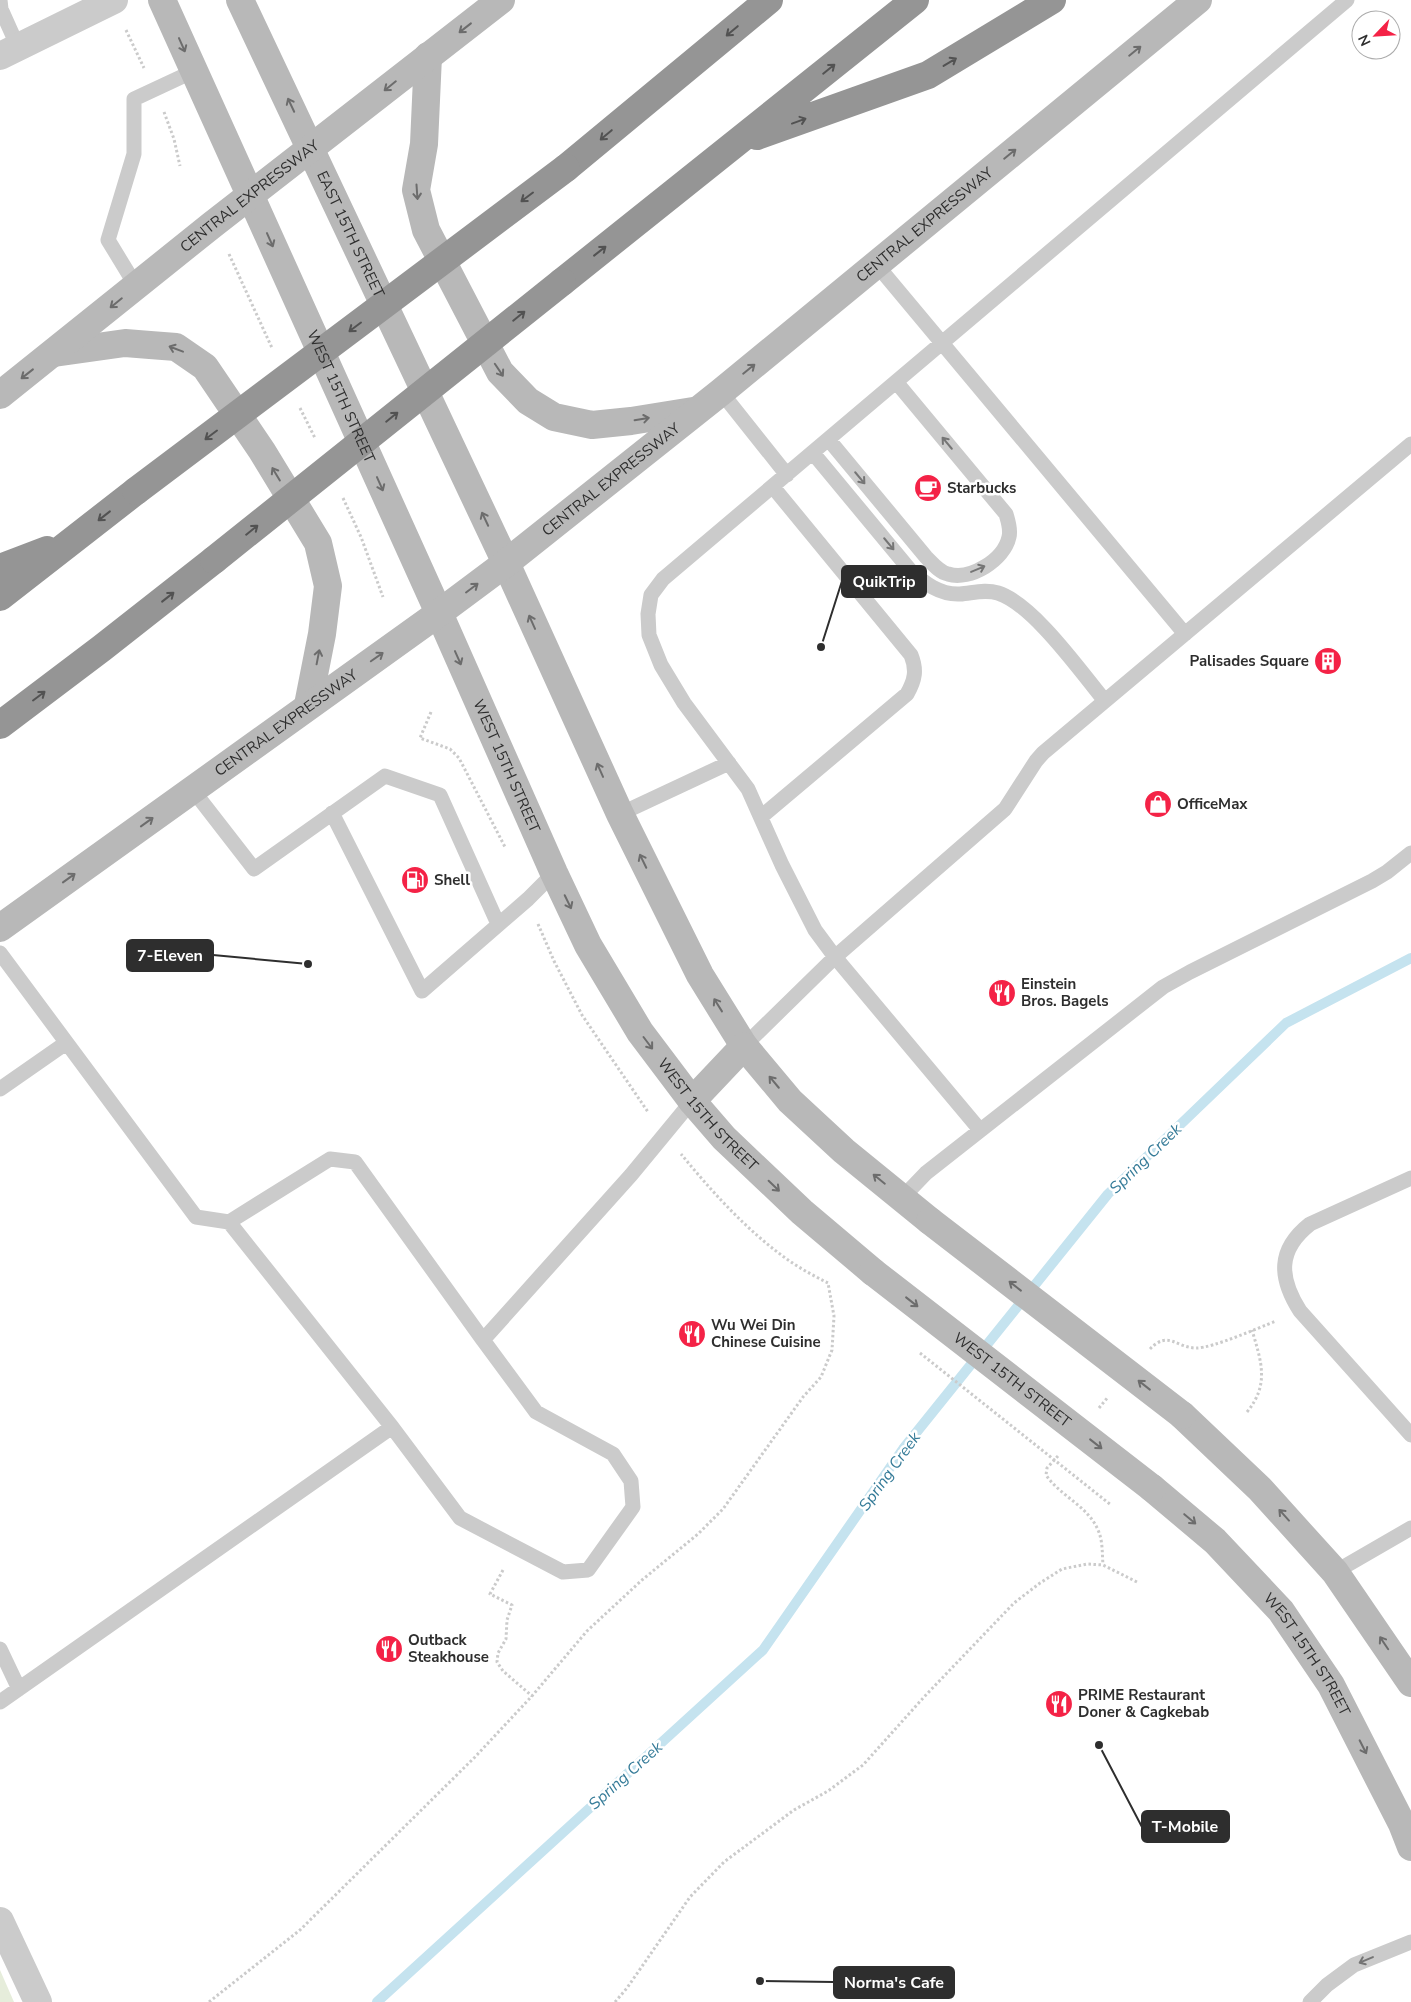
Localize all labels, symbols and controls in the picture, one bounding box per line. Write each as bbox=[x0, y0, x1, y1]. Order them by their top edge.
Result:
north arrow bbox=[1351, 10, 1401, 60]
one-way arrow bbox=[458, 23, 472, 33]
one-way arrow bbox=[725, 26, 738, 37]
text: N bbox=[1354, 32, 1375, 49]
one-way arrow bbox=[178, 37, 187, 52]
one-way arrow bbox=[1129, 46, 1142, 57]
one-way arrow bbox=[942, 56, 956, 66]
one-way arrow bbox=[822, 64, 835, 75]
one-way arrow bbox=[384, 81, 397, 92]
one-way arrow bbox=[286, 98, 295, 113]
one-way arrow bbox=[790, 116, 806, 125]
one-way arrow bbox=[600, 129, 613, 140]
street label: CENTRAL EXPRESSWAY bbox=[176, 135, 324, 257]
one-way arrow bbox=[1003, 149, 1016, 160]
street label: CENTRAL EXPRESSWAY bbox=[852, 162, 998, 287]
street label: EAST 15TH STREET bbox=[312, 167, 389, 301]
one-way arrow bbox=[413, 183, 422, 199]
one-way arrow bbox=[521, 192, 534, 203]
one-way arrow bbox=[265, 232, 275, 247]
one-way arrow bbox=[594, 246, 607, 257]
one-way arrow bbox=[109, 297, 122, 308]
one-way arrow bbox=[512, 310, 525, 321]
one-way arrow bbox=[349, 321, 362, 332]
street label: WEST 15TH STREET bbox=[302, 327, 380, 466]
one-way arrow bbox=[169, 344, 184, 353]
one-way arrow bbox=[495, 362, 505, 376]
one-way arrow bbox=[742, 363, 755, 374]
one-way arrow bbox=[21, 369, 34, 380]
one-way arrow bbox=[386, 412, 399, 423]
one-way arrow bbox=[634, 414, 650, 424]
street label: CENTRAL EXPRESSWAY bbox=[538, 418, 685, 541]
one-way arrow bbox=[205, 429, 218, 440]
one-way arrow bbox=[941, 436, 953, 449]
one-way arrow bbox=[270, 467, 280, 481]
one-way arrow bbox=[854, 471, 866, 484]
cafe icon: Starbucks bbox=[913, 473, 943, 503]
one-way arrow bbox=[376, 476, 386, 491]
place label: Starbucks bbox=[947, 478, 1016, 498]
one-way arrow bbox=[97, 511, 111, 521]
one-way arrow bbox=[480, 512, 489, 527]
one-way arrow bbox=[245, 524, 258, 535]
one-way arrow bbox=[883, 538, 894, 551]
one-way arrow bbox=[970, 564, 985, 574]
callout: QuikTrip bbox=[842, 566, 926, 597]
text: QuikTrip bbox=[852, 571, 916, 593]
one-way arrow bbox=[465, 583, 479, 593]
one-way arrow bbox=[161, 591, 174, 602]
one-way arrow bbox=[527, 615, 537, 630]
building icon: Palisades Square bbox=[1313, 646, 1343, 676]
one-way arrow bbox=[313, 650, 323, 666]
one-way arrow bbox=[454, 650, 464, 665]
place label: Palisades Square bbox=[1189, 651, 1309, 671]
one-way arrow bbox=[370, 652, 384, 662]
street label: CENTRAL EXPRESSWAY bbox=[211, 664, 362, 781]
one-way arrow bbox=[32, 690, 45, 701]
street label: WEST 15TH STREET bbox=[468, 696, 545, 836]
one-way arrow bbox=[594, 763, 604, 778]
shop icon: OfficeMax bbox=[1143, 789, 1173, 819]
place label: OfficeMax bbox=[1177, 794, 1248, 814]
one-way arrow bbox=[139, 816, 153, 827]
one-way arrow bbox=[638, 854, 647, 869]
fuel station icon: Shell bbox=[400, 865, 430, 895]
place label: Shell bbox=[434, 870, 470, 890]
one-way arrow bbox=[62, 873, 76, 883]
one-way arrow bbox=[563, 894, 573, 909]
callout: 7-Eleven bbox=[127, 940, 213, 971]
text: 7-Eleven bbox=[137, 945, 203, 967]
place label: Einstein Bros. Bagels bbox=[1021, 974, 1108, 1011]
restaurant icon: Einstein Bros. Bagels bbox=[987, 978, 1017, 1008]
one-way arrow bbox=[712, 998, 722, 1012]
one-way arrow bbox=[643, 1036, 653, 1050]
street label: WEST 15TH STREET bbox=[653, 1054, 763, 1175]
one-way arrow bbox=[768, 1075, 779, 1088]
water label: Spring Creek bbox=[1105, 1118, 1187, 1199]
one-way arrow bbox=[873, 1174, 886, 1185]
one-way arrow bbox=[768, 1180, 781, 1192]
one-way arrow bbox=[1008, 1281, 1022, 1291]
one-way arrow bbox=[905, 1296, 918, 1307]
place label: Wu Wei Din Chinese Cuisine bbox=[711, 1315, 821, 1352]
restaurant icon: Wu Wei Din Chinese Cuisine bbox=[677, 1319, 707, 1349]
street label: WEST 15TH STREET bbox=[949, 1328, 1075, 1432]
one-way arrow bbox=[1137, 1380, 1151, 1390]
water label: Spring Creek bbox=[854, 1427, 927, 1516]
one-way arrow bbox=[1089, 1438, 1102, 1449]
one-way arrow bbox=[1278, 1509, 1289, 1522]
one-way arrow bbox=[1183, 1513, 1196, 1525]
street label: WEST 15TH STREET bbox=[1259, 1589, 1355, 1719]
place label: Outback Steakhouse bbox=[408, 1630, 489, 1667]
restaurant icon: Outback Steakhouse bbox=[374, 1634, 404, 1664]
one-way arrow bbox=[1379, 1636, 1389, 1650]
place label: PRIME Restaurant Doner & Cagkebab bbox=[1078, 1685, 1209, 1722]
restaurant icon: PRIME Restaurant Doner & Cagkebab bbox=[1044, 1689, 1074, 1719]
water label: Spring Creek bbox=[584, 1736, 668, 1815]
one-way arrow bbox=[1359, 1739, 1368, 1754]
callout: T-Mobile bbox=[1142, 1811, 1229, 1842]
text: T-Mobile bbox=[1152, 1816, 1219, 1838]
one-way arrow bbox=[1359, 1956, 1374, 1965]
callout: Norma's Cafe bbox=[834, 1967, 954, 1998]
text: Norma's Cafe bbox=[844, 1972, 944, 1994]

